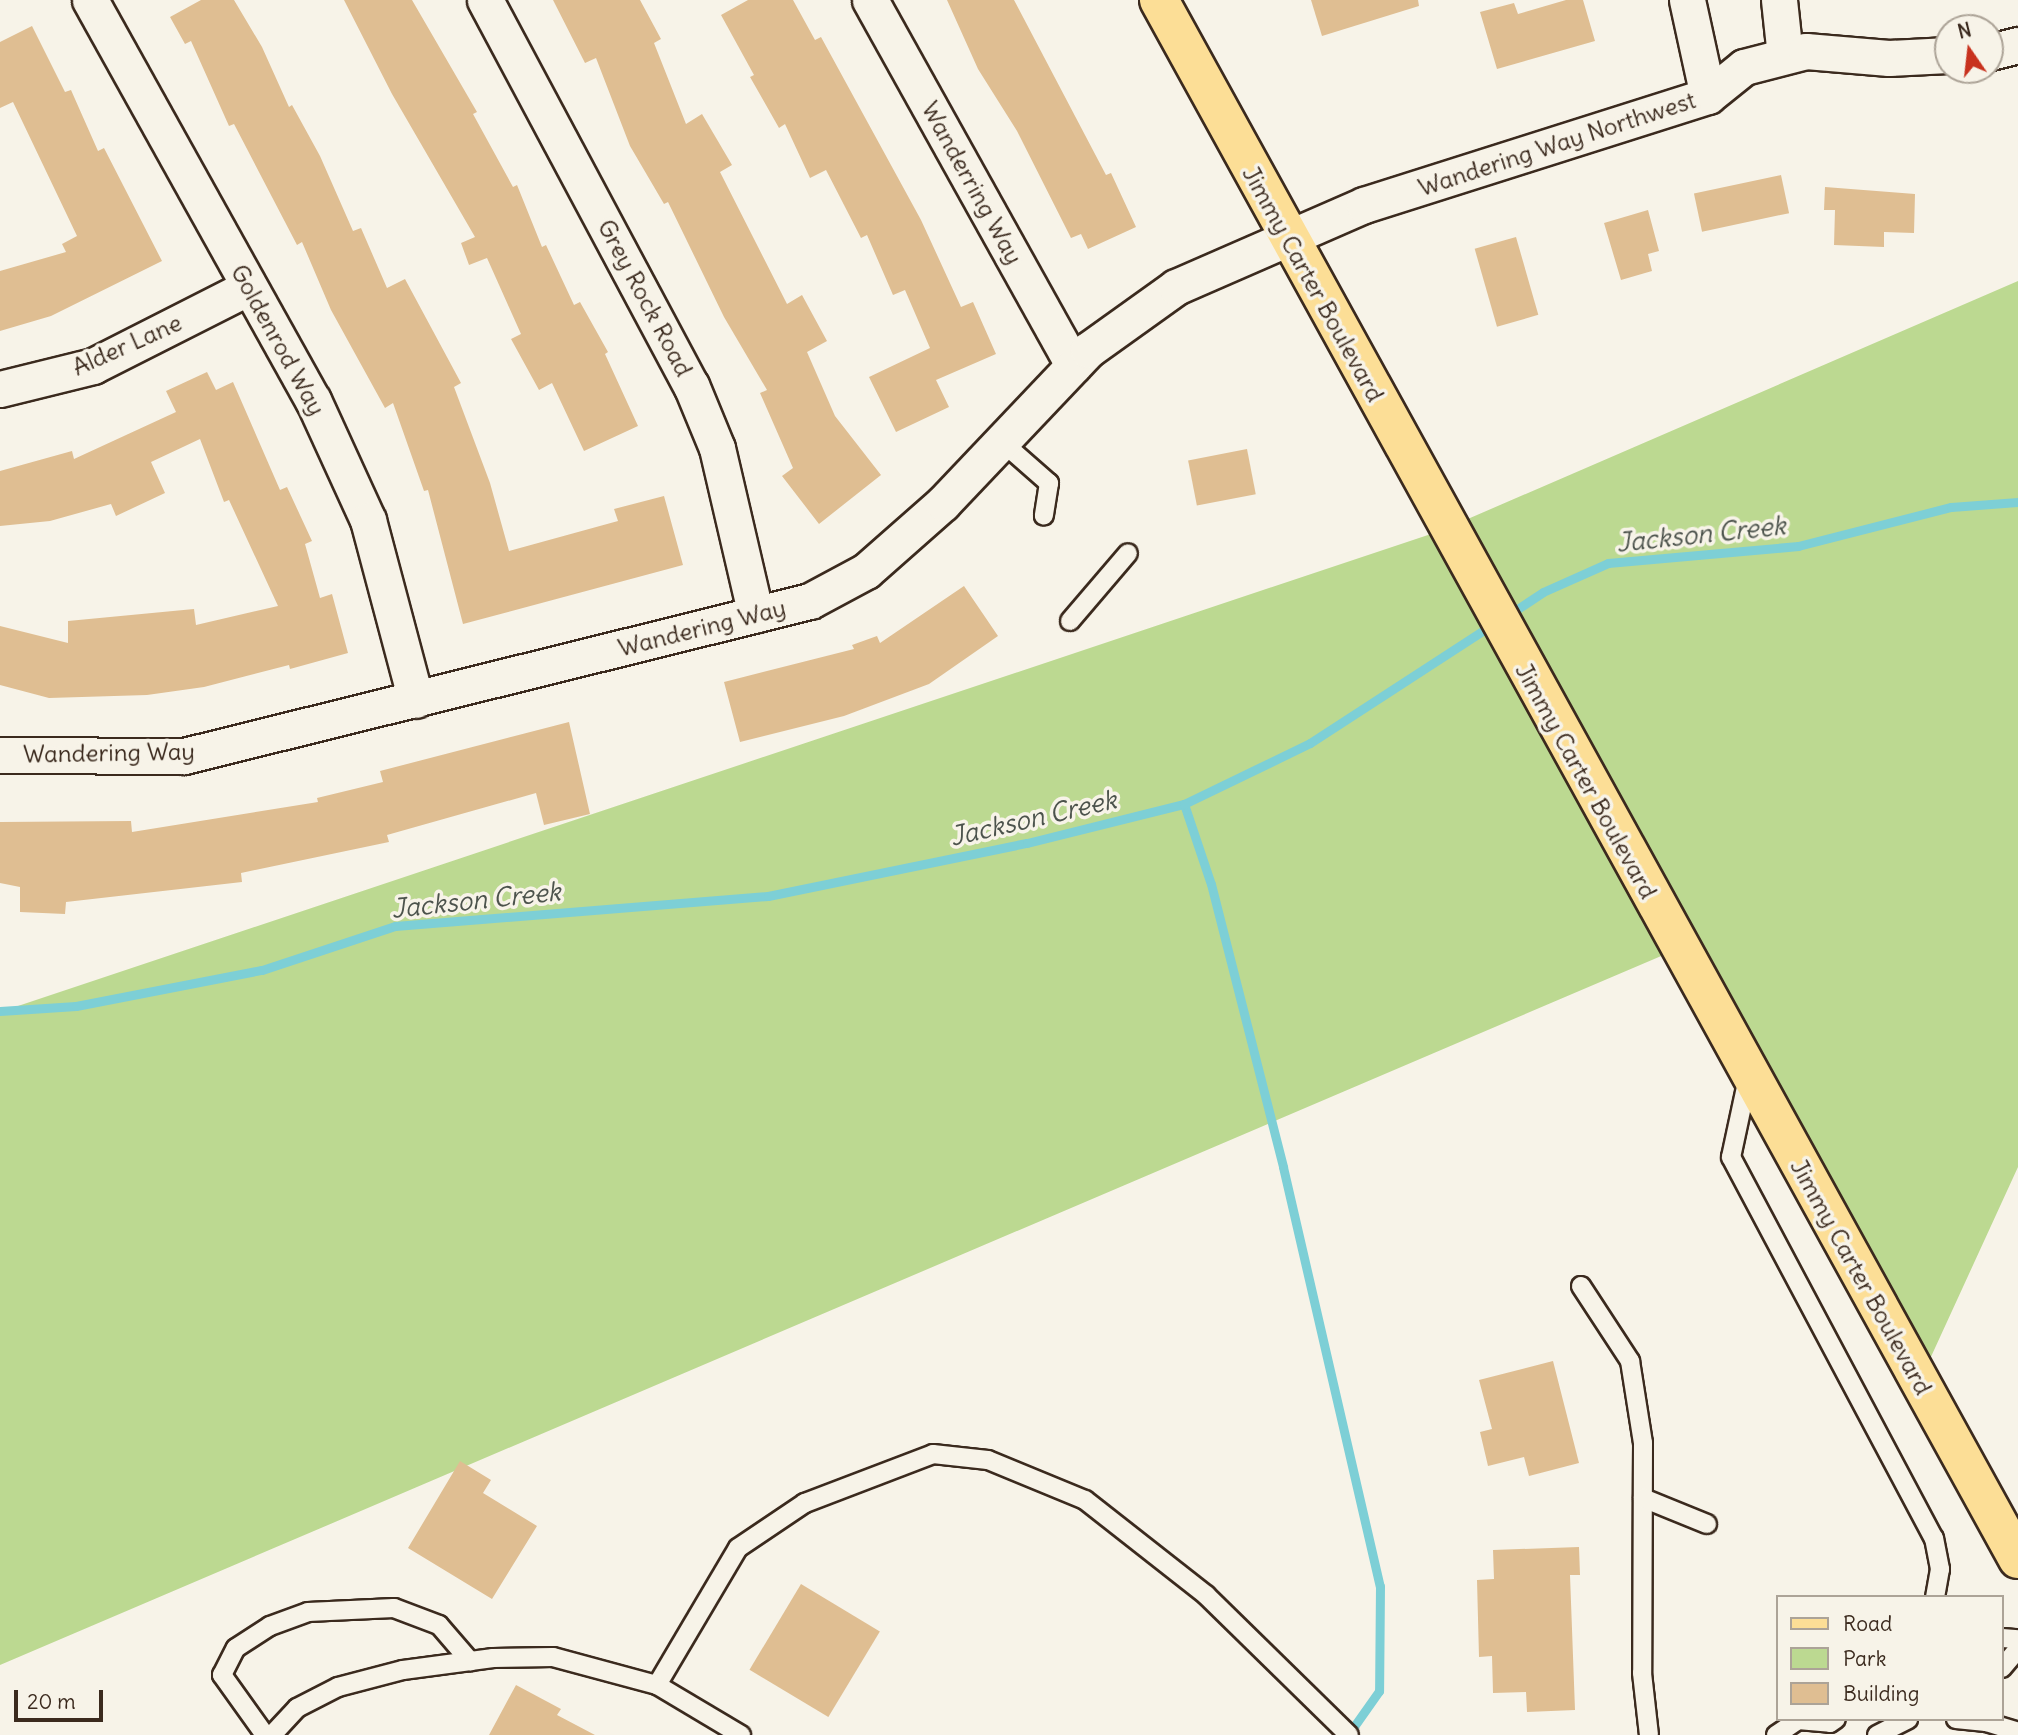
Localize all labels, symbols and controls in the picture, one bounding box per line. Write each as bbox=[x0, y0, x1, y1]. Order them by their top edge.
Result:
north arrow bbox=[1934, 14, 2004, 84]
text: N bbox=[1955, 17, 1974, 44]
street label: Wandering Way Northwest bbox=[1415, 86, 1699, 202]
street label: Wanderring Way bbox=[915, 97, 1029, 269]
street label: Jimmy Carter Boulevard bbox=[1236, 161, 1390, 407]
street label: Grey Rock Road bbox=[592, 215, 698, 381]
street label: Goldenrod Way bbox=[225, 259, 331, 421]
street label: Alder Lane bbox=[68, 308, 186, 382]
water label: Jackson Creek bbox=[1615, 510, 1787, 558]
street label: Wandering Way bbox=[615, 593, 789, 663]
street label: Jimmy Carter Boulevard bbox=[1509, 658, 1663, 904]
street label: Wandering Way bbox=[23, 737, 195, 769]
water label: Jackson Creek bbox=[947, 784, 1119, 852]
water label: Jackson Creek bbox=[390, 876, 562, 924]
street label: Jimmy Carter Boulevard bbox=[1784, 1154, 1938, 1400]
legend bbox=[1776, 1595, 2004, 1721]
text: Road bbox=[1843, 1610, 1892, 1637]
text: Park bbox=[1843, 1645, 1886, 1672]
scale bar bbox=[18, 1676, 107, 1720]
text: Building bbox=[1843, 1680, 1919, 1707]
text: 20 m bbox=[27, 1688, 76, 1715]

